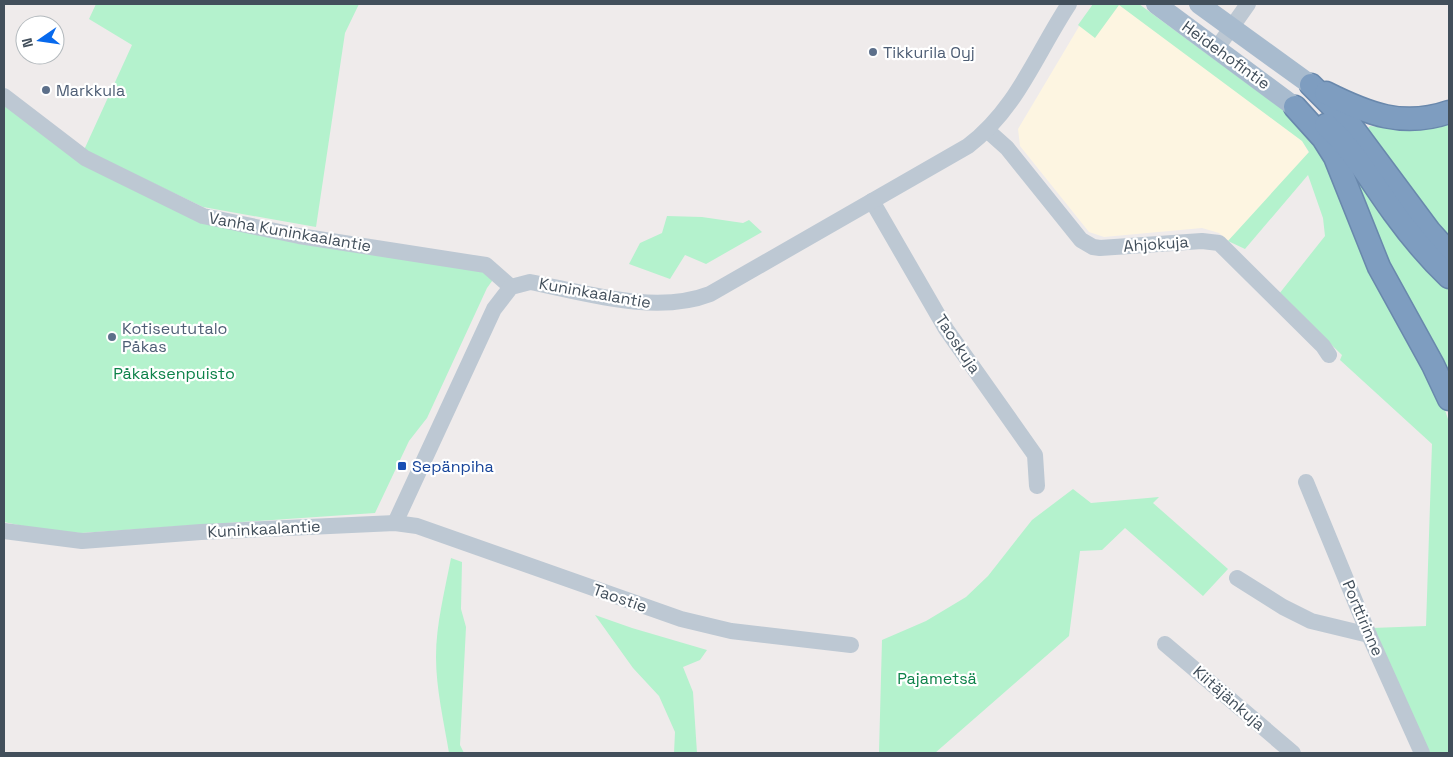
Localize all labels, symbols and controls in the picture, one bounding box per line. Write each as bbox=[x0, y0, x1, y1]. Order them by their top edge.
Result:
north arrow bbox=[15, 15, 65, 65]
street label: Heidehofintie bbox=[1178, 16, 1274, 94]
text: N bbox=[18, 36, 37, 50]
place label: Tikkurila Oyj bbox=[883, 42, 975, 63]
marker: Tikkurila Oyj bbox=[867, 46, 879, 58]
place label: Markkula bbox=[56, 80, 125, 101]
marker: Markkula bbox=[40, 84, 52, 96]
street label: Vanha Kuninkaalantie bbox=[207, 207, 373, 257]
street label: Ahjokuja bbox=[1123, 231, 1189, 257]
street label: Kuninkaalantie bbox=[537, 273, 653, 313]
street label: Taoskuja bbox=[931, 310, 985, 378]
place label: Kotiseututalo Påkas bbox=[122, 318, 227, 357]
marker: Kotiseututalo Påkas bbox=[106, 331, 118, 343]
park label: Påkaksenpuisto bbox=[113, 363, 235, 384]
place label: Sepänpiha bbox=[412, 456, 494, 477]
marker: Sepänpiha bbox=[396, 460, 408, 472]
street label: Kuninkaalantie bbox=[207, 516, 321, 542]
street label: Porttirinne bbox=[1338, 577, 1388, 659]
street label: Taostie bbox=[590, 579, 650, 617]
street label: Kiitäjänkuja bbox=[1189, 661, 1269, 735]
park label: Pajametsä bbox=[897, 668, 977, 689]

